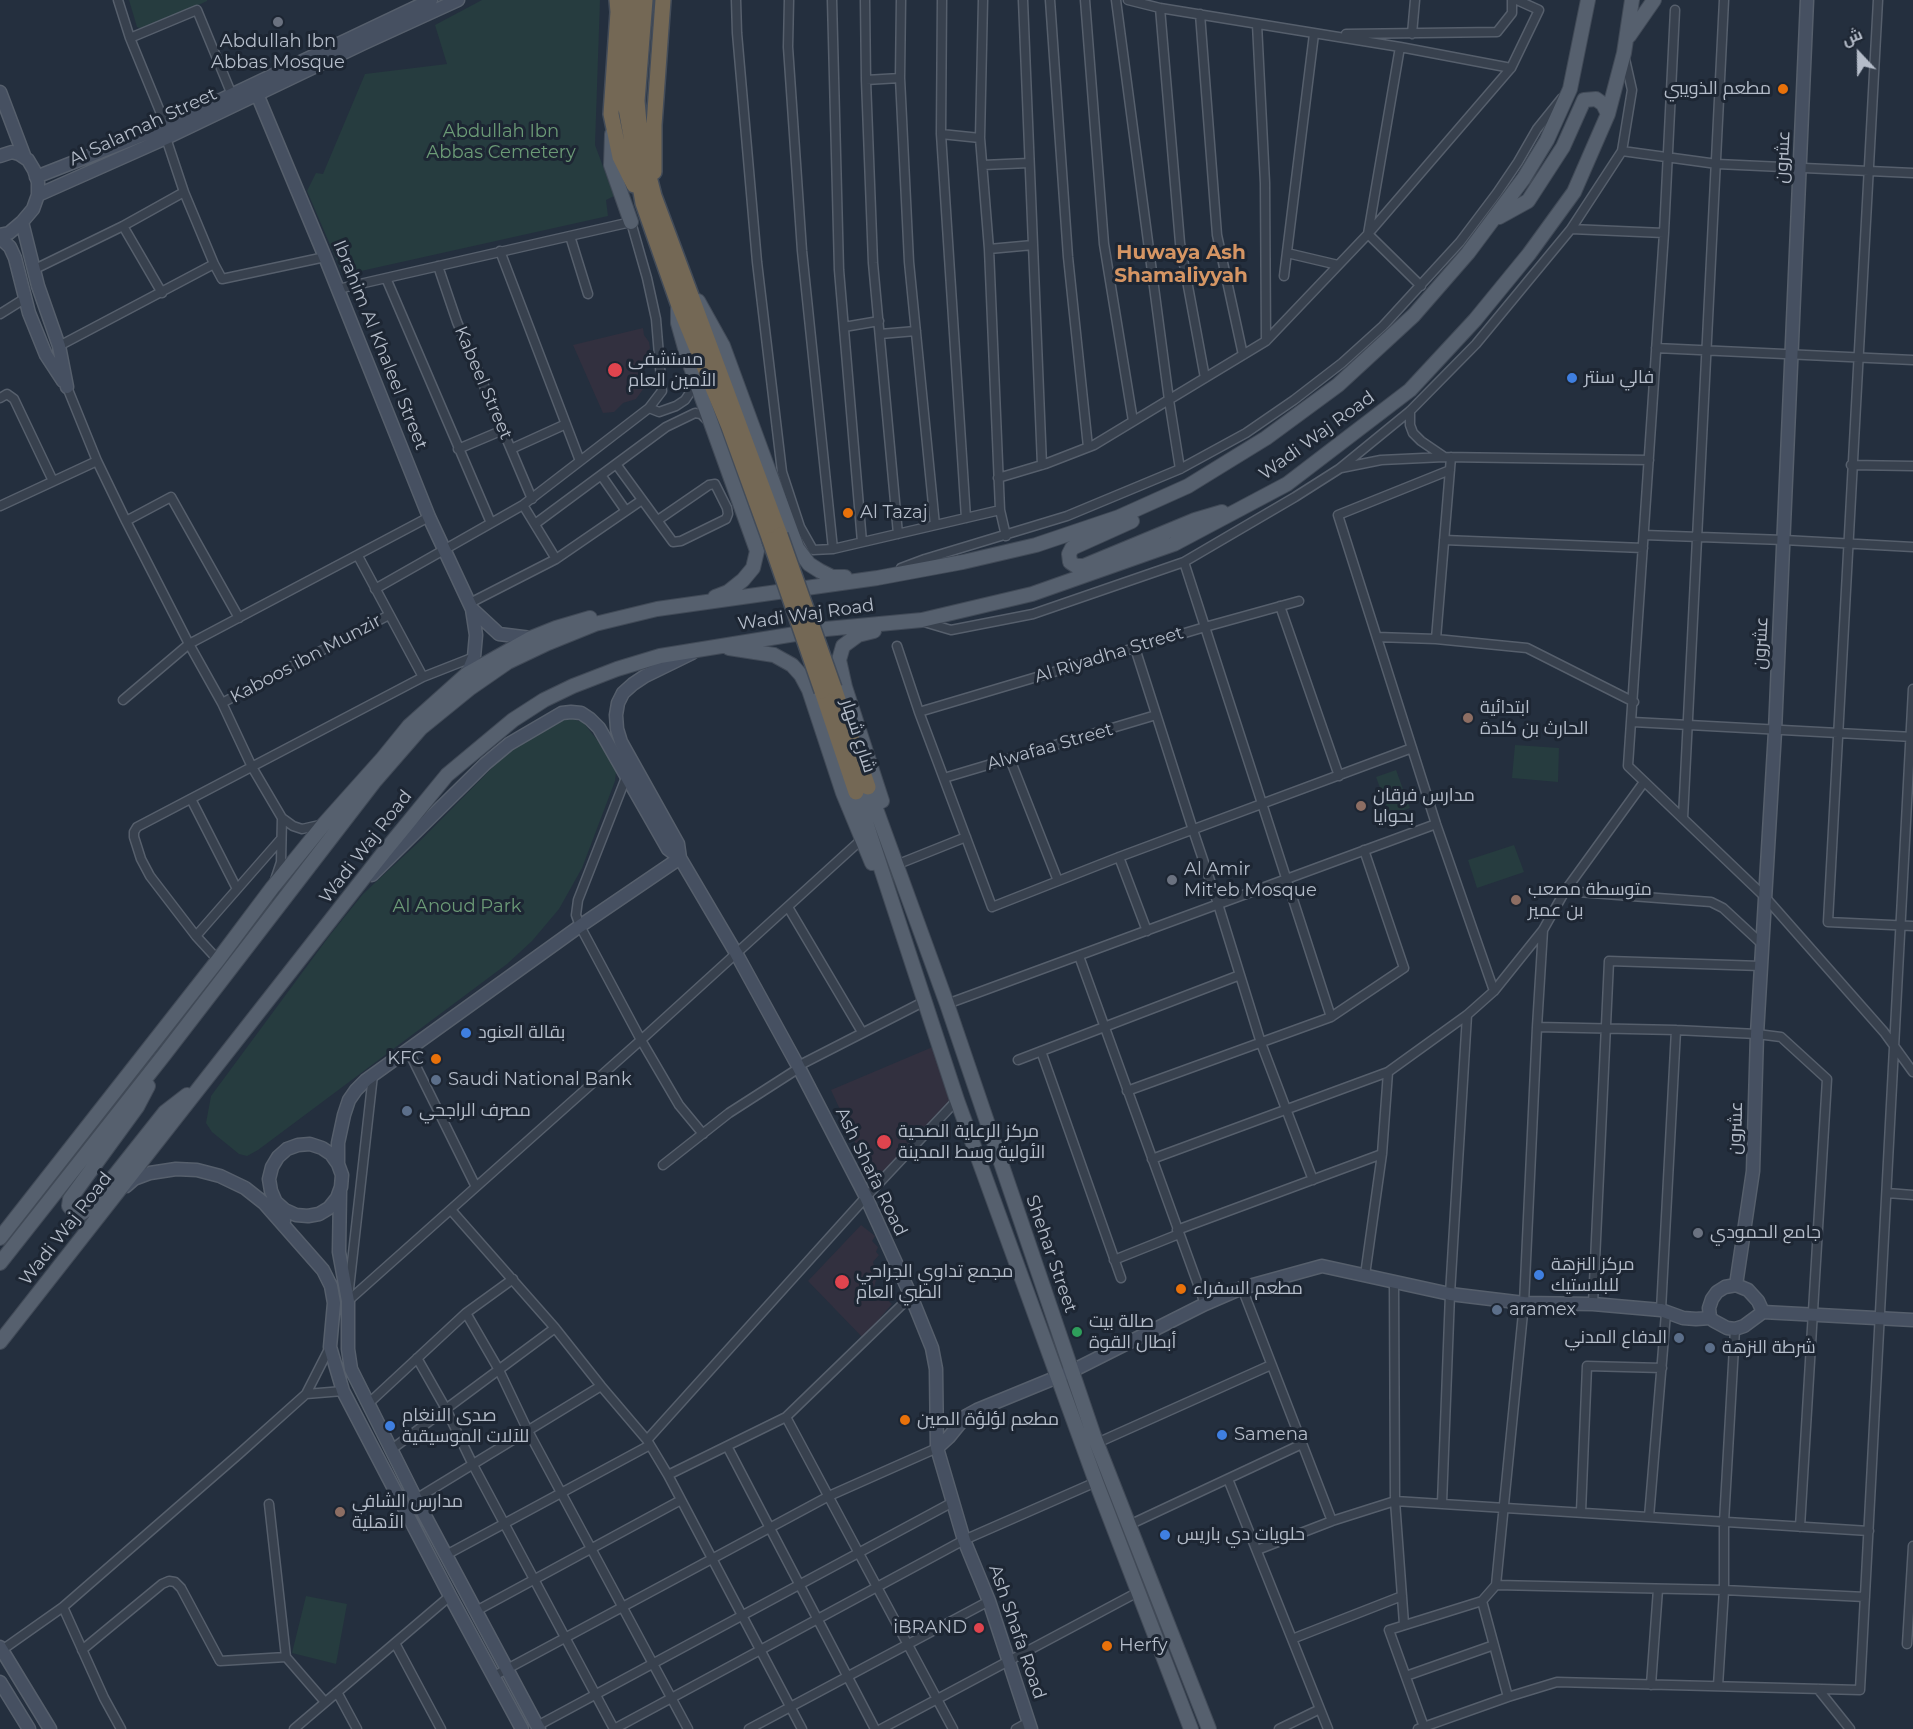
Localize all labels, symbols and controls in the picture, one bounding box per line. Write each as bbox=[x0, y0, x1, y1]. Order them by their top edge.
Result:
marker: Abdullah Ibn Abbas Mosque bbox=[271, 15, 285, 29]
north arrow bbox=[1829, 24, 1889, 84]
text: ش bbox=[1839, 24, 1865, 50]
place label: Abdullah Ibn Abbas Mosque bbox=[211, 31, 345, 74]
place label: مطعم الذويبي bbox=[1664, 78, 1771, 100]
marker: مطعم الذويبي bbox=[1776, 82, 1790, 96]
street label: Al Salamah Street bbox=[66, 83, 220, 171]
park label: Abdullah Ibn Abbas Cemetery bbox=[426, 121, 576, 164]
street label: عشرون bbox=[1771, 130, 1795, 184]
street label: Ibrahim Al Khaleel Street bbox=[328, 237, 432, 453]
district label: Huwaya Ash Shamaliyyah bbox=[1114, 241, 1248, 288]
street label: Kabeel Street bbox=[449, 323, 517, 443]
place label: مستشفى الأمين العام bbox=[628, 349, 716, 392]
marker: مستشفى الأمين العام bbox=[606, 361, 624, 379]
place label: فالي سنتر bbox=[1584, 367, 1654, 389]
marker: فالي سنتر bbox=[1565, 371, 1579, 385]
street label: Wadi Waj Road bbox=[1255, 387, 1379, 485]
place label: Al Tazaj bbox=[860, 502, 928, 524]
marker: Al Tazaj bbox=[841, 506, 855, 520]
street label: Wadi Waj Road bbox=[736, 595, 876, 635]
street label: Kaboos ibn Munzir bbox=[227, 610, 385, 708]
street label: عشرون bbox=[1749, 616, 1773, 670]
street label: Al Riyadha Street bbox=[1032, 622, 1186, 688]
street label: شارع شهار bbox=[836, 696, 880, 776]
place label: ابتدائية الحارث بن كلدة bbox=[1480, 697, 1589, 740]
marker: ابتدائية الحارث بن كلدة bbox=[1461, 711, 1475, 725]
street label: Alwafaa Street bbox=[984, 719, 1116, 775]
place label: مدارس فرقان بحوايا bbox=[1373, 785, 1475, 828]
street label: Wadi Waj Road bbox=[315, 786, 417, 908]
marker: مدارس فرقان بحوايا bbox=[1354, 799, 1368, 813]
place label: Al Amir Mit'eb Mosque bbox=[1184, 859, 1317, 902]
marker: Al Amir Mit'eb Mosque bbox=[1165, 873, 1179, 887]
place label: متوسطة مصعب بن عمير bbox=[1528, 879, 1652, 922]
marker: متوسطة مصعب بن عمير bbox=[1509, 893, 1523, 907]
park label: Al Anoud Park bbox=[393, 896, 521, 918]
place label: بقالة العنود bbox=[478, 1022, 565, 1044]
marker: بقالة العنود bbox=[459, 1026, 473, 1040]
place label: KFC bbox=[387, 1048, 424, 1070]
marker: KFC bbox=[429, 1052, 443, 1066]
place label: Saudi National Bank bbox=[448, 1069, 632, 1091]
marker: Saudi National Bank bbox=[429, 1073, 443, 1087]
place label: مصرف الراجحي bbox=[419, 1100, 531, 1122]
street label: عشرون bbox=[1724, 1101, 1748, 1155]
marker: مصرف الراجحي bbox=[400, 1104, 414, 1118]
street label: Ash Shafa Road bbox=[830, 1104, 912, 1240]
place label: مركز الرعاية الصحية الأولية وسط المدينة bbox=[898, 1121, 1045, 1164]
marker: مركز الرعاية الصحية الأولية وسط المدينة bbox=[875, 1133, 893, 1151]
street label: Wadi Waj Road bbox=[15, 1168, 117, 1290]
street label: Shehar Street bbox=[1021, 1192, 1081, 1316]
place label: جامع الحمودي bbox=[1710, 1222, 1821, 1244]
marker: جامع الحمودي bbox=[1691, 1226, 1705, 1240]
place label: مركز النزهة للبلاستيك bbox=[1551, 1254, 1635, 1296]
place label: مجمع تداوي الجراحي الطبي العام bbox=[856, 1261, 1013, 1304]
marker: مركز النزهة للبلاستيك bbox=[1532, 1268, 1546, 1282]
marker: مجمع تداوي الجراحي الطبي العام bbox=[833, 1273, 851, 1291]
place label: مطعم السفراء bbox=[1193, 1278, 1303, 1300]
marker: مطعم السفراء bbox=[1174, 1282, 1188, 1296]
place label: aramex bbox=[1509, 1299, 1576, 1321]
marker: aramex bbox=[1490, 1303, 1504, 1317]
place label: صالة بيت أبطال القوة bbox=[1089, 1311, 1176, 1354]
marker: صالة بيت أبطال القوة bbox=[1070, 1325, 1084, 1339]
place label: الدفاع المدني bbox=[1564, 1327, 1667, 1349]
marker: الدفاع المدني bbox=[1672, 1331, 1686, 1345]
place label: شرطة النزهة bbox=[1722, 1337, 1816, 1359]
marker: شرطة النزهة bbox=[1703, 1341, 1717, 1355]
place label: صدى الانغام للآلات الموسيقية bbox=[402, 1405, 529, 1448]
place label: مطعم لؤلؤة الصين bbox=[917, 1409, 1059, 1431]
marker: مطعم لؤلؤة الصين bbox=[898, 1413, 912, 1427]
marker: صدى الانغام للآلات الموسيقية bbox=[383, 1419, 397, 1433]
place label: Samena bbox=[1234, 1424, 1308, 1446]
marker: Samena bbox=[1215, 1428, 1229, 1442]
place label: مدارس الشافي الأهلية bbox=[352, 1491, 463, 1534]
marker: مدارس الشافي الأهلية bbox=[333, 1505, 347, 1519]
place label: حلويات دي باريس bbox=[1177, 1524, 1305, 1546]
marker: حلويات دي باريس bbox=[1158, 1528, 1172, 1542]
street label: Ash Shafa Road bbox=[984, 1562, 1050, 1702]
place label: iBRAND bbox=[893, 1617, 967, 1639]
marker: iBRAND bbox=[972, 1621, 986, 1635]
place label: Herfy bbox=[1119, 1635, 1167, 1657]
marker: Herfy bbox=[1100, 1639, 1114, 1653]

